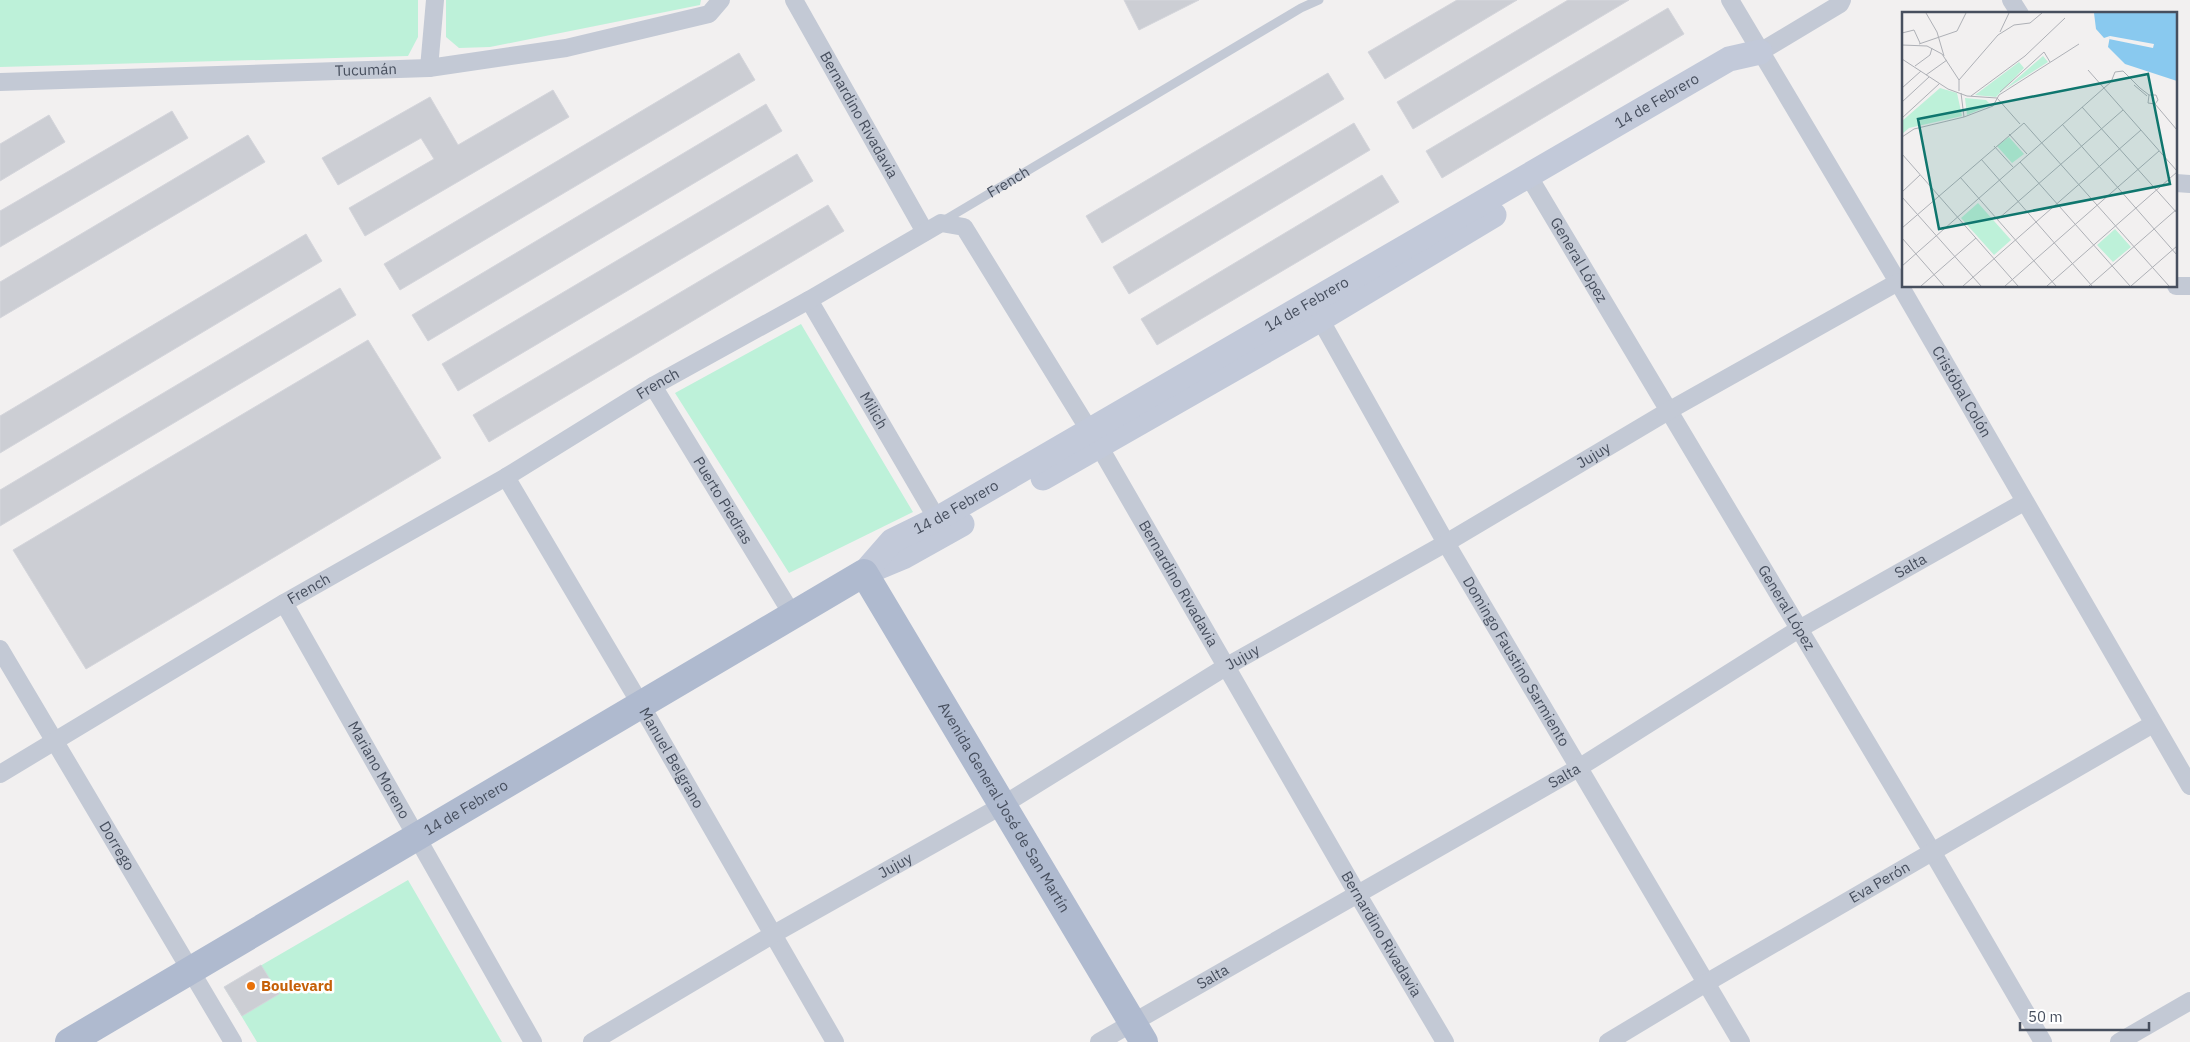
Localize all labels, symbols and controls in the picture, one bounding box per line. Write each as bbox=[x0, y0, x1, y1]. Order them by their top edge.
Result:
inset map bbox=[1902, 12, 2178, 288]
street label: Bernardino Rivadavia bbox=[816, 48, 903, 182]
street label: Tucumán bbox=[334, 59, 397, 80]
street label: 14 de Febrero bbox=[1611, 69, 1702, 132]
street label: French bbox=[983, 162, 1033, 202]
street label: General López bbox=[1546, 214, 1612, 306]
street label: 14 de Febrero bbox=[1261, 272, 1352, 336]
street label: Cristóbal Colón bbox=[1928, 342, 1996, 441]
street label: French bbox=[633, 363, 682, 403]
street label: Milich bbox=[856, 388, 892, 432]
street label: Jujuy bbox=[1573, 437, 1614, 472]
street label: Puerto Piedras bbox=[689, 453, 757, 547]
street label: 14 de Febrero bbox=[910, 475, 1002, 538]
street label: Bernardino Rivadavia bbox=[1135, 517, 1223, 650]
street label: Salta bbox=[1891, 549, 1930, 582]
street label: General López bbox=[1754, 561, 1820, 654]
street label: French bbox=[284, 569, 333, 608]
street label: Domingo Faustino Sarmiento bbox=[1459, 573, 1574, 750]
street label: Jujuy bbox=[1222, 639, 1263, 674]
street label: Avenida General José de San Martín bbox=[934, 698, 1074, 916]
street label: Manuel Belgrano bbox=[635, 704, 708, 812]
street label: Mariano Moreno bbox=[344, 718, 414, 822]
street label: Salta bbox=[1545, 759, 1584, 792]
street label: 14 de Febrero bbox=[420, 775, 511, 840]
street label: Dorrego bbox=[95, 818, 139, 874]
street label: Jujuy bbox=[875, 848, 916, 882]
street label: Eva Perón bbox=[1846, 857, 1913, 907]
street label: Bernardino Rivadavia bbox=[1337, 867, 1426, 1000]
street label: Salta bbox=[1193, 960, 1232, 993]
place label: Boulevard bbox=[261, 976, 333, 995]
marker: Boulevard bbox=[245, 980, 257, 992]
scale bar bbox=[2020, 1000, 2149, 1032]
text: 50 m bbox=[2028, 1007, 2063, 1026]

